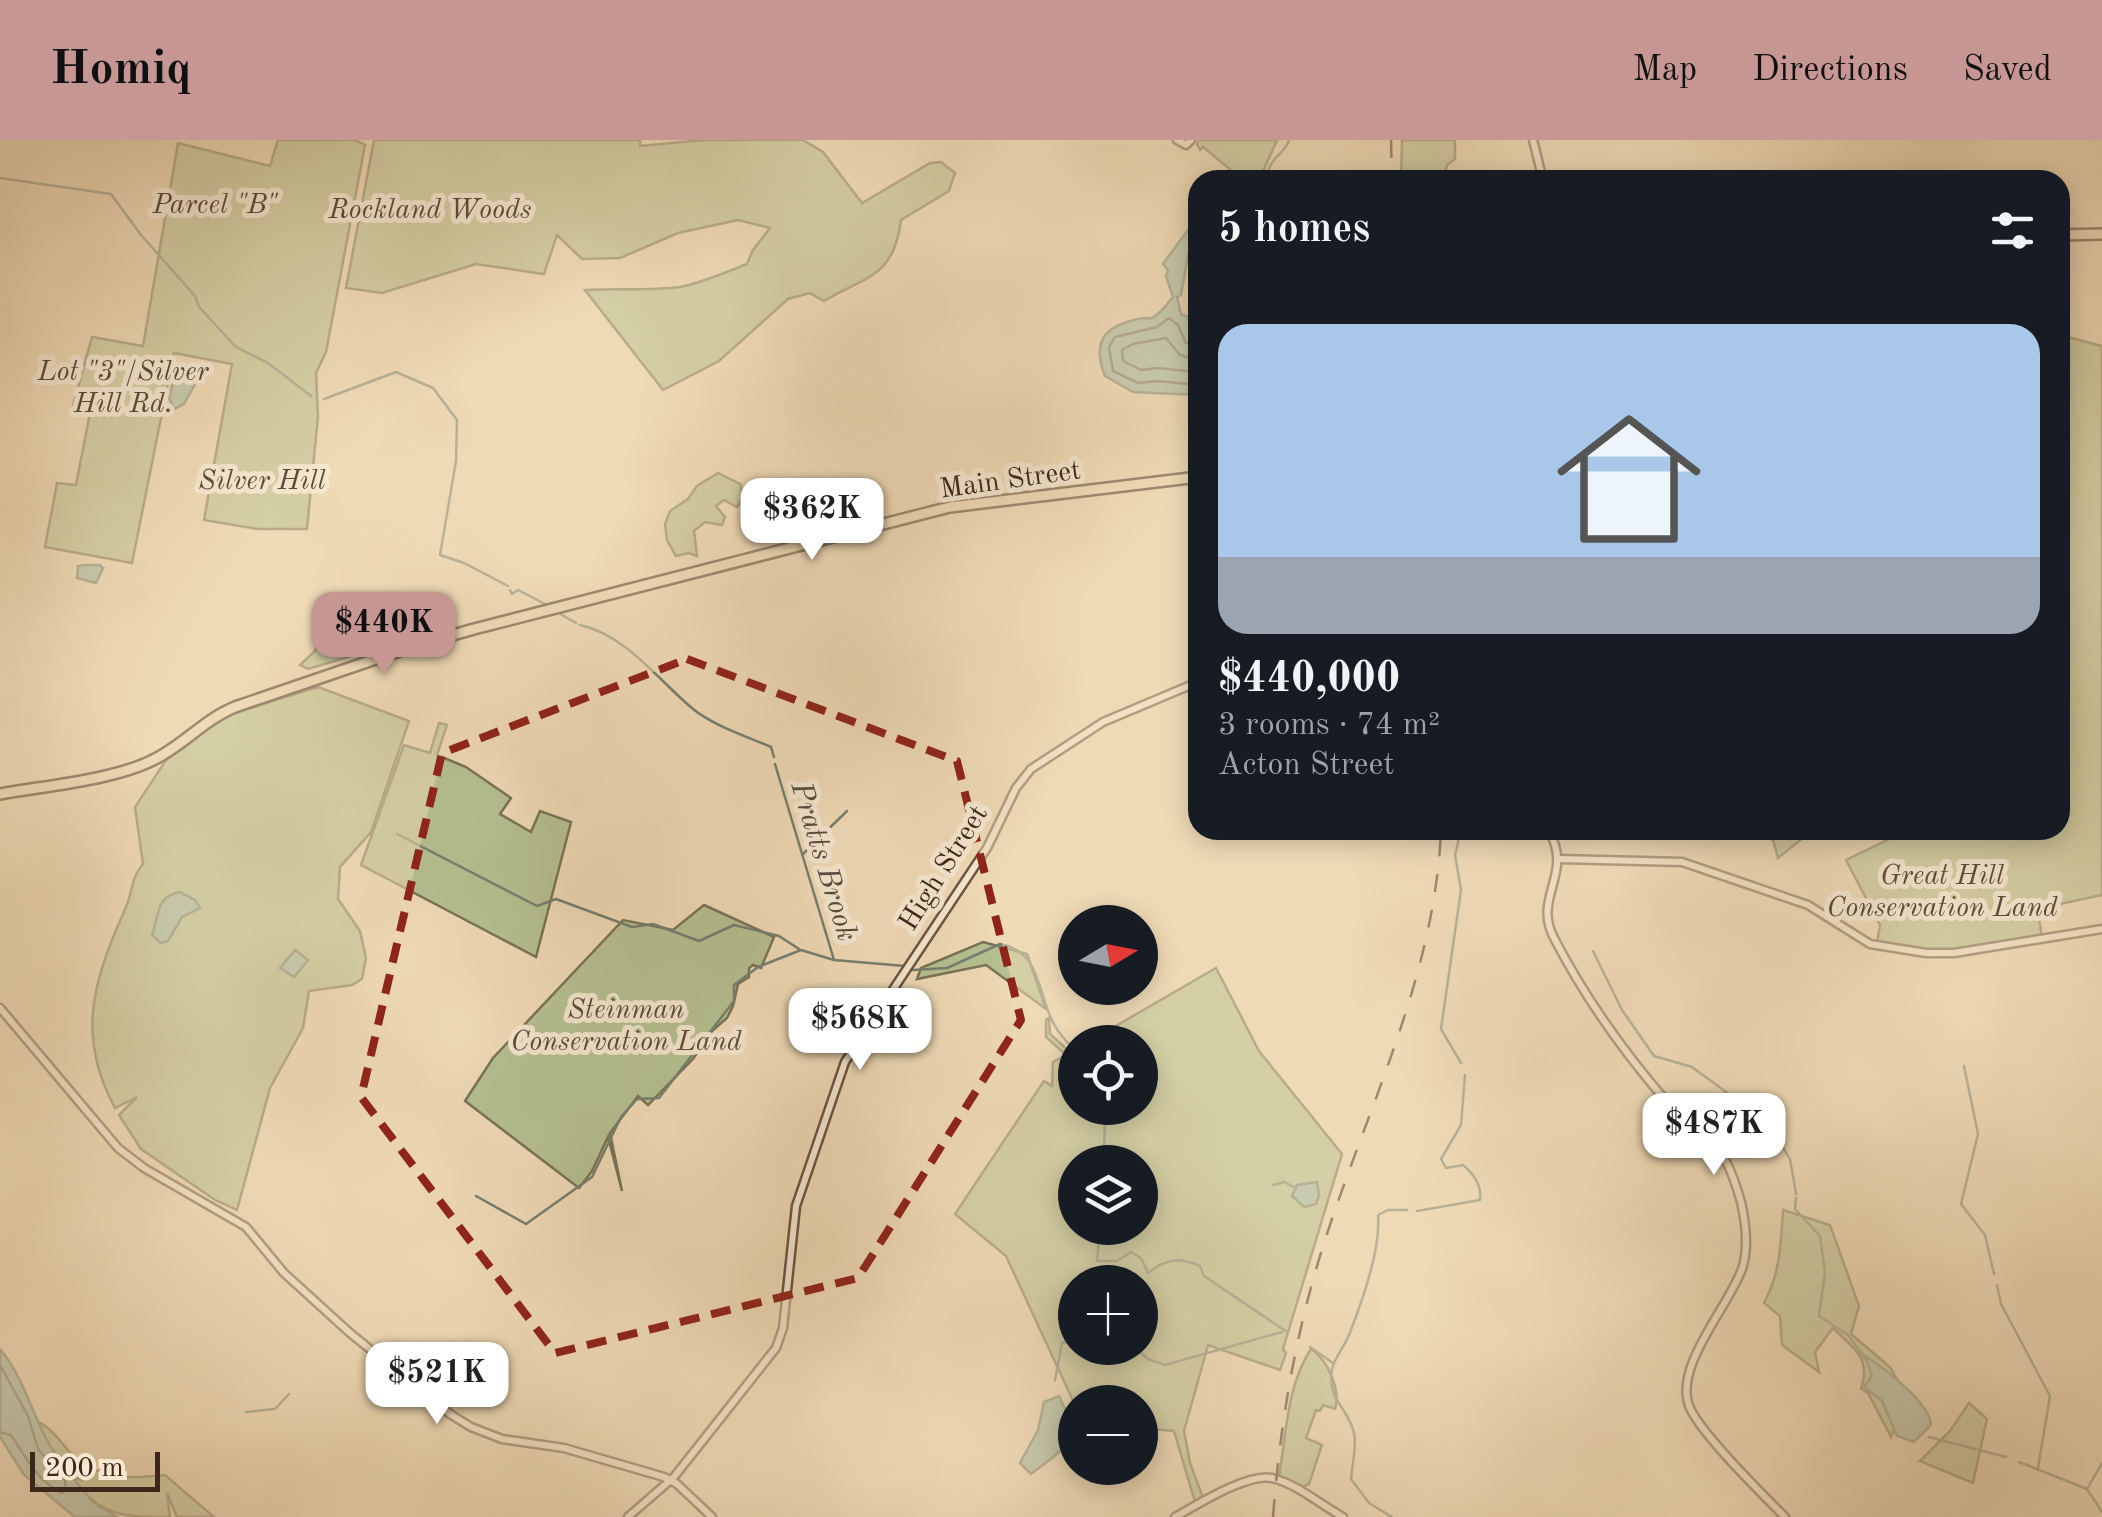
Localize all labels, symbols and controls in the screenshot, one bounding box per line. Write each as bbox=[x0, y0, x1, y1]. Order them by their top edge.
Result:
text: Homiq bbox=[50, 46, 192, 94]
text: Map bbox=[1632, 53, 1697, 88]
text: Directions bbox=[1752, 53, 1908, 88]
text: Saved bbox=[1963, 53, 2052, 88]
park label: Parcel "B" bbox=[152, 192, 278, 220]
park label: Rockland Woods bbox=[327, 197, 532, 225]
icon: filters bbox=[1985, 203, 2040, 258]
text: 5 homes bbox=[1218, 209, 1370, 251]
park label: Lot "3"/Silver Hill Rd. bbox=[37, 359, 209, 419]
icon: home bbox=[1539, 389, 1719, 569]
street label: Main Street bbox=[938, 457, 1083, 505]
park label: Silver Hill bbox=[198, 468, 326, 496]
pin: $362K bbox=[742, 478, 882, 563]
text: $362K bbox=[763, 494, 861, 526]
pin: $440K bbox=[314, 592, 454, 677]
text: $440K bbox=[335, 608, 433, 640]
text: $440,000 bbox=[1218, 659, 1400, 701]
text: 3 rooms · 74 m² bbox=[1218, 710, 1440, 742]
text: Acton Street bbox=[1218, 750, 1395, 782]
water label: Pratts Brook bbox=[784, 777, 862, 945]
street label: High Street bbox=[895, 801, 994, 936]
park label: Great Hill Conservation Land bbox=[1826, 863, 2058, 923]
north arrow bbox=[1058, 905, 1158, 1005]
map controls bbox=[1058, 905, 1158, 1485]
pin: $568K bbox=[790, 988, 930, 1073]
park label: Steinman Conservation Land bbox=[510, 997, 742, 1057]
text: $568K bbox=[811, 1004, 909, 1036]
button: locate bbox=[1058, 1025, 1158, 1125]
pin: $487K bbox=[1644, 1093, 1784, 1178]
text: $487K bbox=[1665, 1109, 1763, 1141]
button: layers bbox=[1058, 1145, 1158, 1245]
button: + bbox=[1058, 1265, 1158, 1365]
pin: $521K bbox=[367, 1342, 507, 1427]
text: $521K bbox=[388, 1358, 486, 1390]
button: − bbox=[1058, 1385, 1158, 1485]
scale bar bbox=[30, 1447, 160, 1492]
text: 200 m bbox=[45, 1455, 124, 1483]

